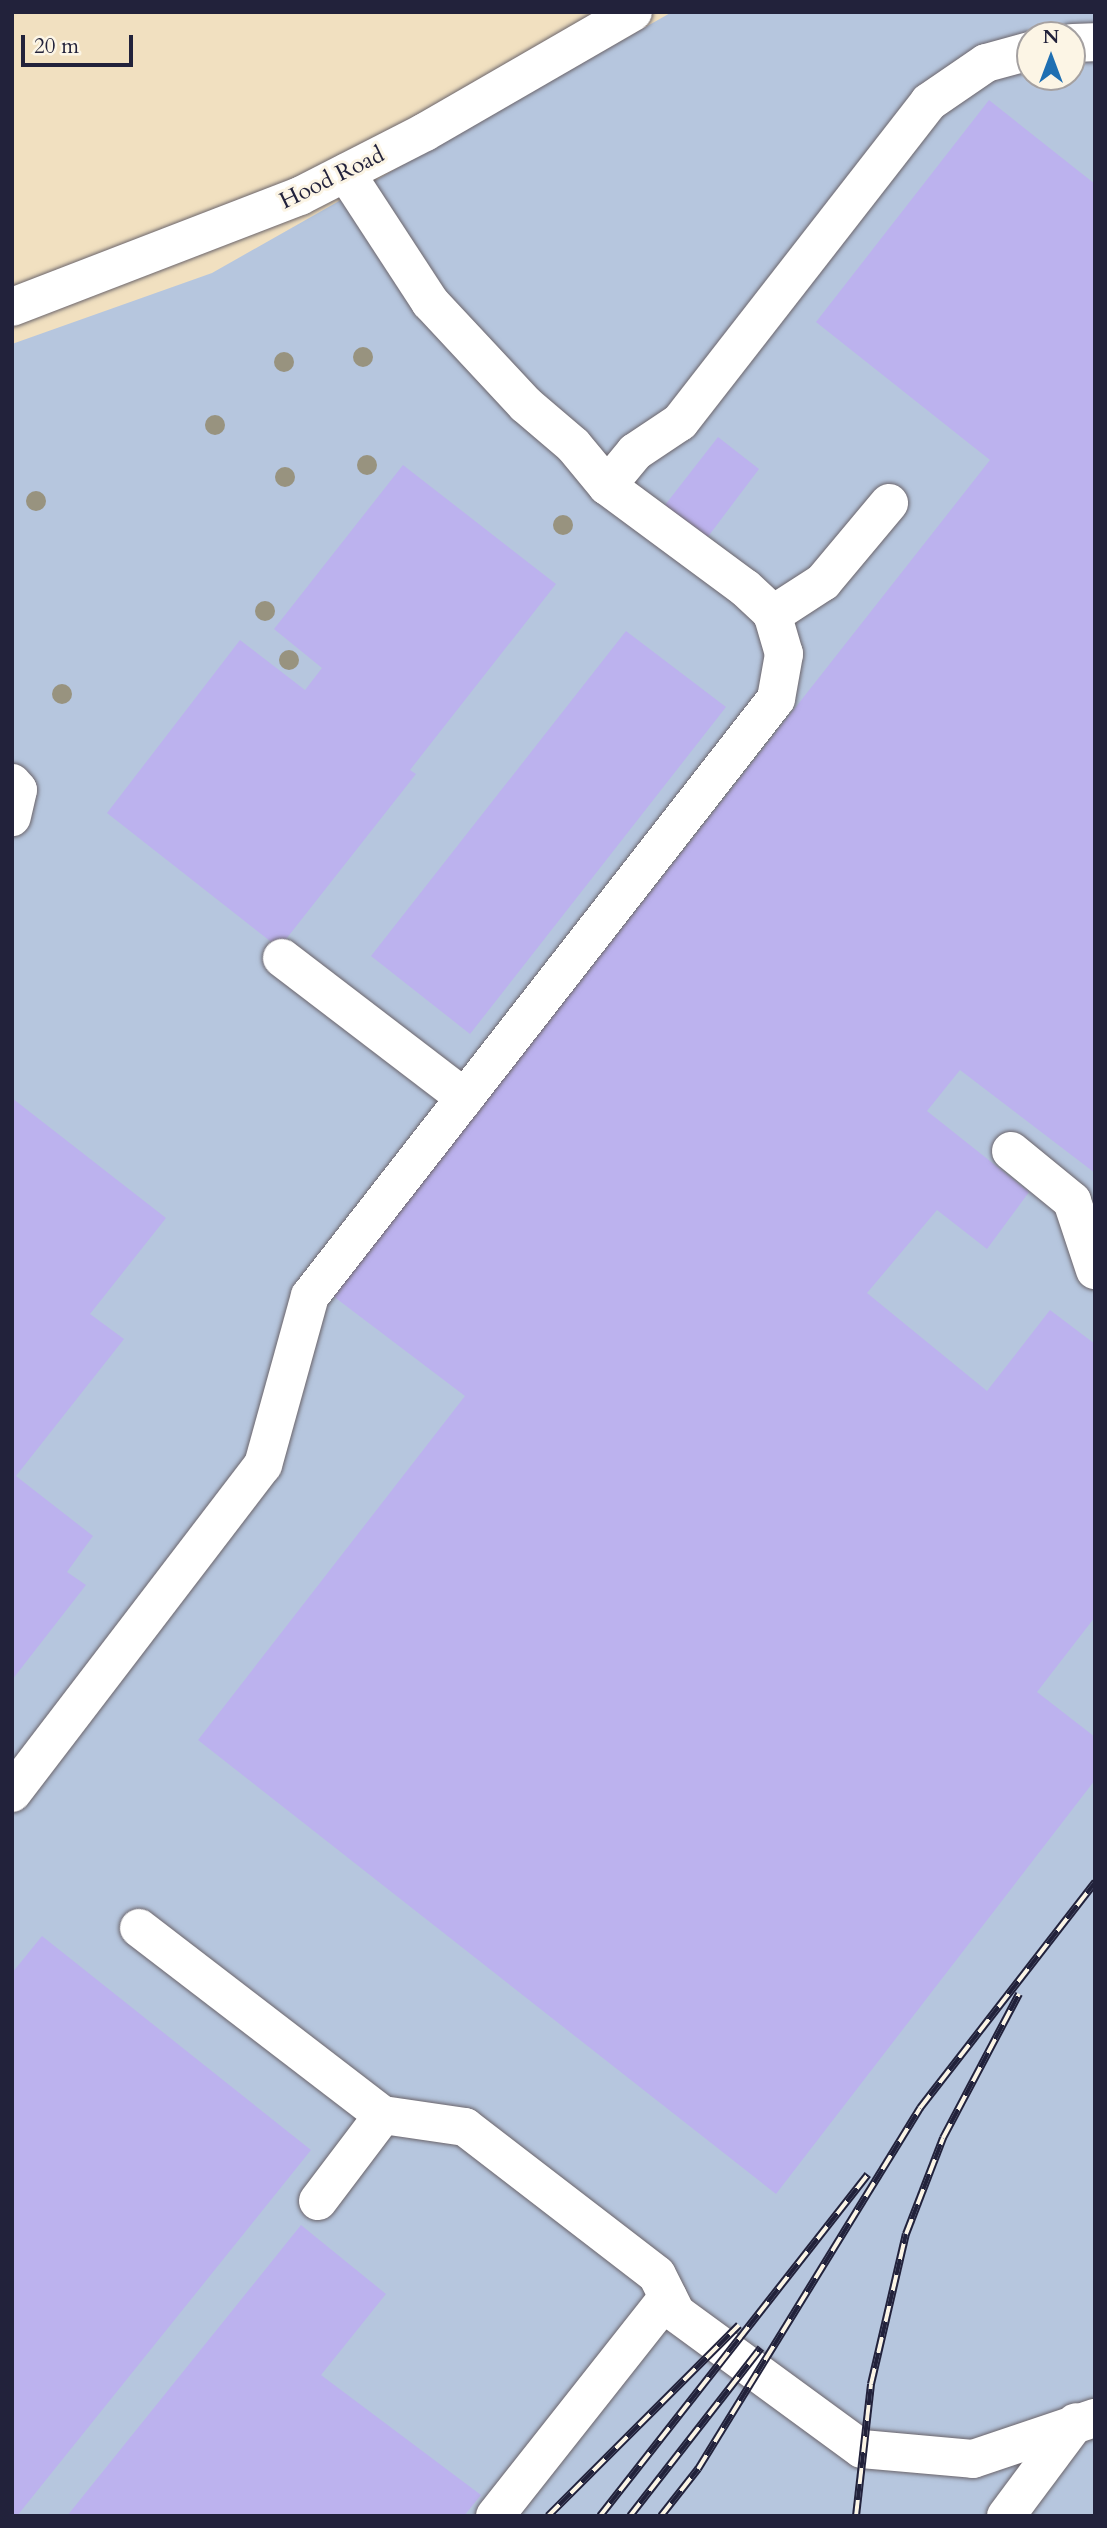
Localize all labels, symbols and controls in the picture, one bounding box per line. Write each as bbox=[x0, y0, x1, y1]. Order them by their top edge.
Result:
scale bar bbox=[24, 21, 136, 65]
north arrow bbox=[1016, 21, 1086, 91]
text: N bbox=[1043, 24, 1059, 50]
text: 20 m bbox=[34, 32, 79, 61]
street label: Hood Road bbox=[275, 141, 389, 215]

